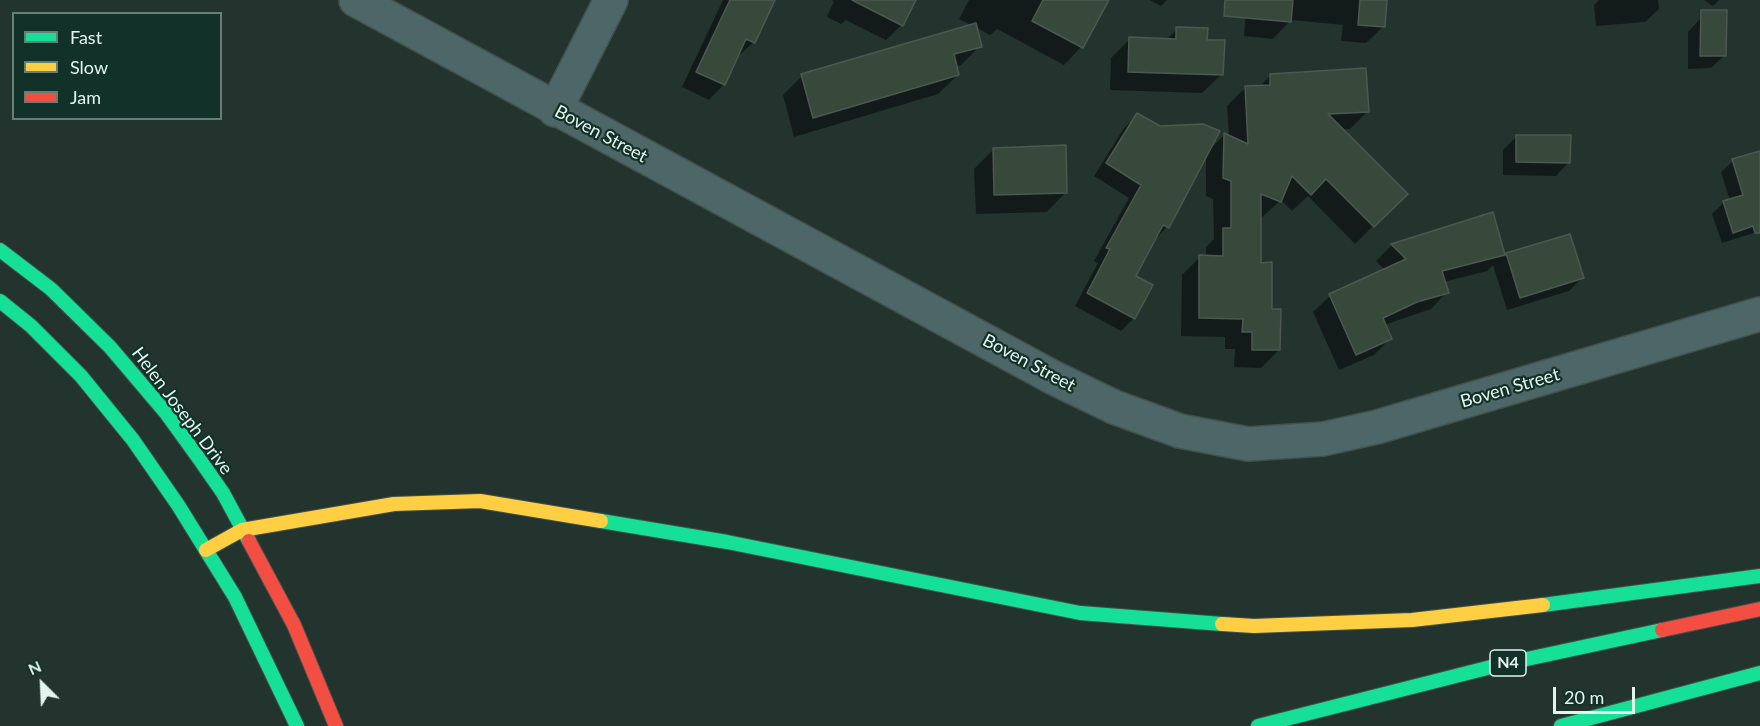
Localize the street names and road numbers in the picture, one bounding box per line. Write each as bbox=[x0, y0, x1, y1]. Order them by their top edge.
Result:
street label: Boven Street bbox=[551, 101, 651, 167]
street label: Boven Street bbox=[979, 330, 1079, 396]
street label: Helen Joseph Drive bbox=[127, 343, 237, 479]
street label: Boven Street bbox=[1458, 364, 1562, 412]
road number: N4 bbox=[1490, 650, 1526, 676]

